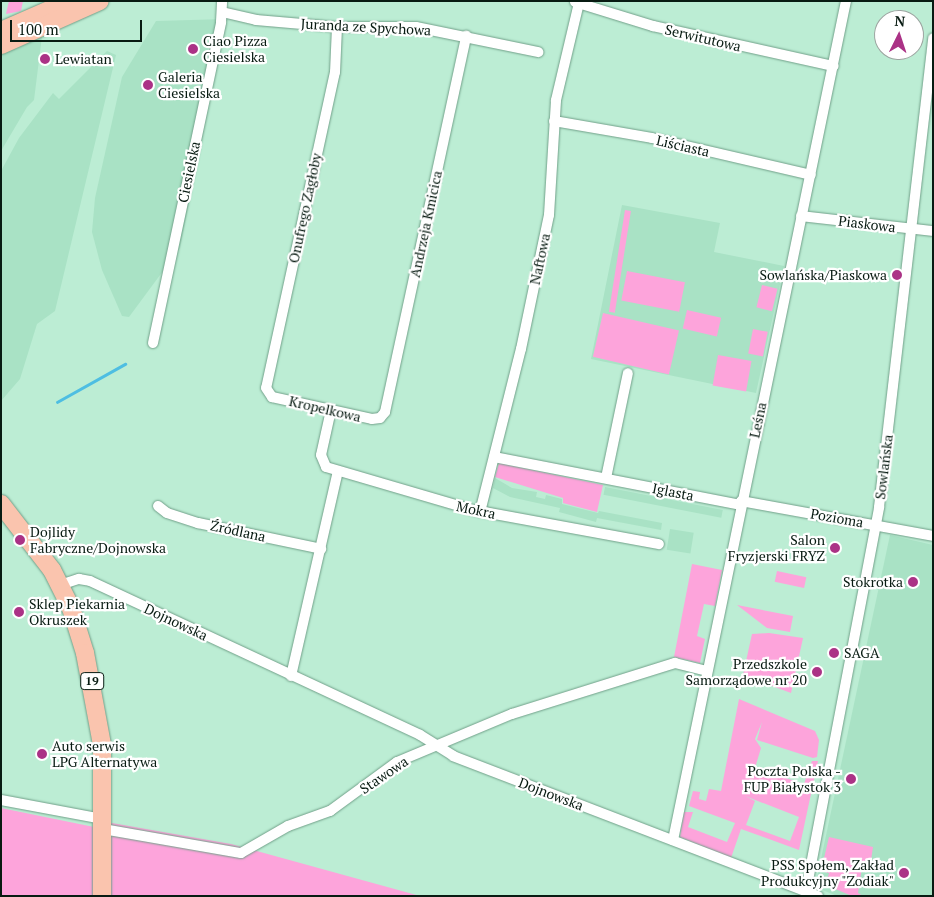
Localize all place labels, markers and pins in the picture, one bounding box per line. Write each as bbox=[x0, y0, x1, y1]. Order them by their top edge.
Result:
place label: Ciao Pizza Ciesielska bbox=[203, 33, 267, 65]
marker: Ciao Pizza Ciesielska bbox=[187, 43, 199, 55]
place label: Lewiatan bbox=[55, 51, 112, 67]
marker: Lewiatan bbox=[39, 53, 51, 65]
place label: Galeria Ciesielska bbox=[158, 69, 220, 102]
marker: Galeria Ciesielska bbox=[142, 79, 154, 91]
place label: Sowlańska/Piaskowa bbox=[759, 267, 887, 283]
marker: Sowlańska/Piaskowa bbox=[891, 269, 903, 281]
place label: Dojlidy Fabryczne/Dojnowska bbox=[30, 524, 166, 556]
place label: Salon Fryzjerski FRYZ bbox=[728, 532, 825, 564]
marker: Dojlidy Fabryczne/Dojnowska bbox=[14, 534, 26, 546]
marker: Salon Fryzjerski FRYZ bbox=[829, 542, 841, 554]
place label: Stokrotka bbox=[843, 574, 903, 590]
marker: Stokrotka bbox=[907, 576, 919, 588]
place label: Sklep Piekarnia Okruszek bbox=[29, 596, 125, 628]
marker: Sklep Piekarnia Okruszek bbox=[13, 606, 25, 618]
place label: SAGA bbox=[844, 645, 880, 661]
marker: SAGA bbox=[828, 647, 840, 659]
place label: Przedszkole Samorządowe nr 20 bbox=[686, 656, 807, 689]
marker: Przedszkole Samorządowe nr 20 bbox=[811, 666, 823, 678]
place label: Auto serwis LPG Alternatywa bbox=[52, 738, 158, 770]
marker: Auto serwis LPG Alternatywa bbox=[36, 748, 48, 760]
place label: Poczta Polska - FUP Białystok 3 bbox=[744, 763, 841, 796]
marker: Poczta Polska - FUP Białystok 3 bbox=[845, 773, 857, 785]
place label: PSS Społem, Zakład Produkcyjny "Zodiak" bbox=[760, 857, 894, 890]
marker: PSS Społem, Zakład Produkcyjny "Zodiak" bbox=[898, 867, 910, 879]

